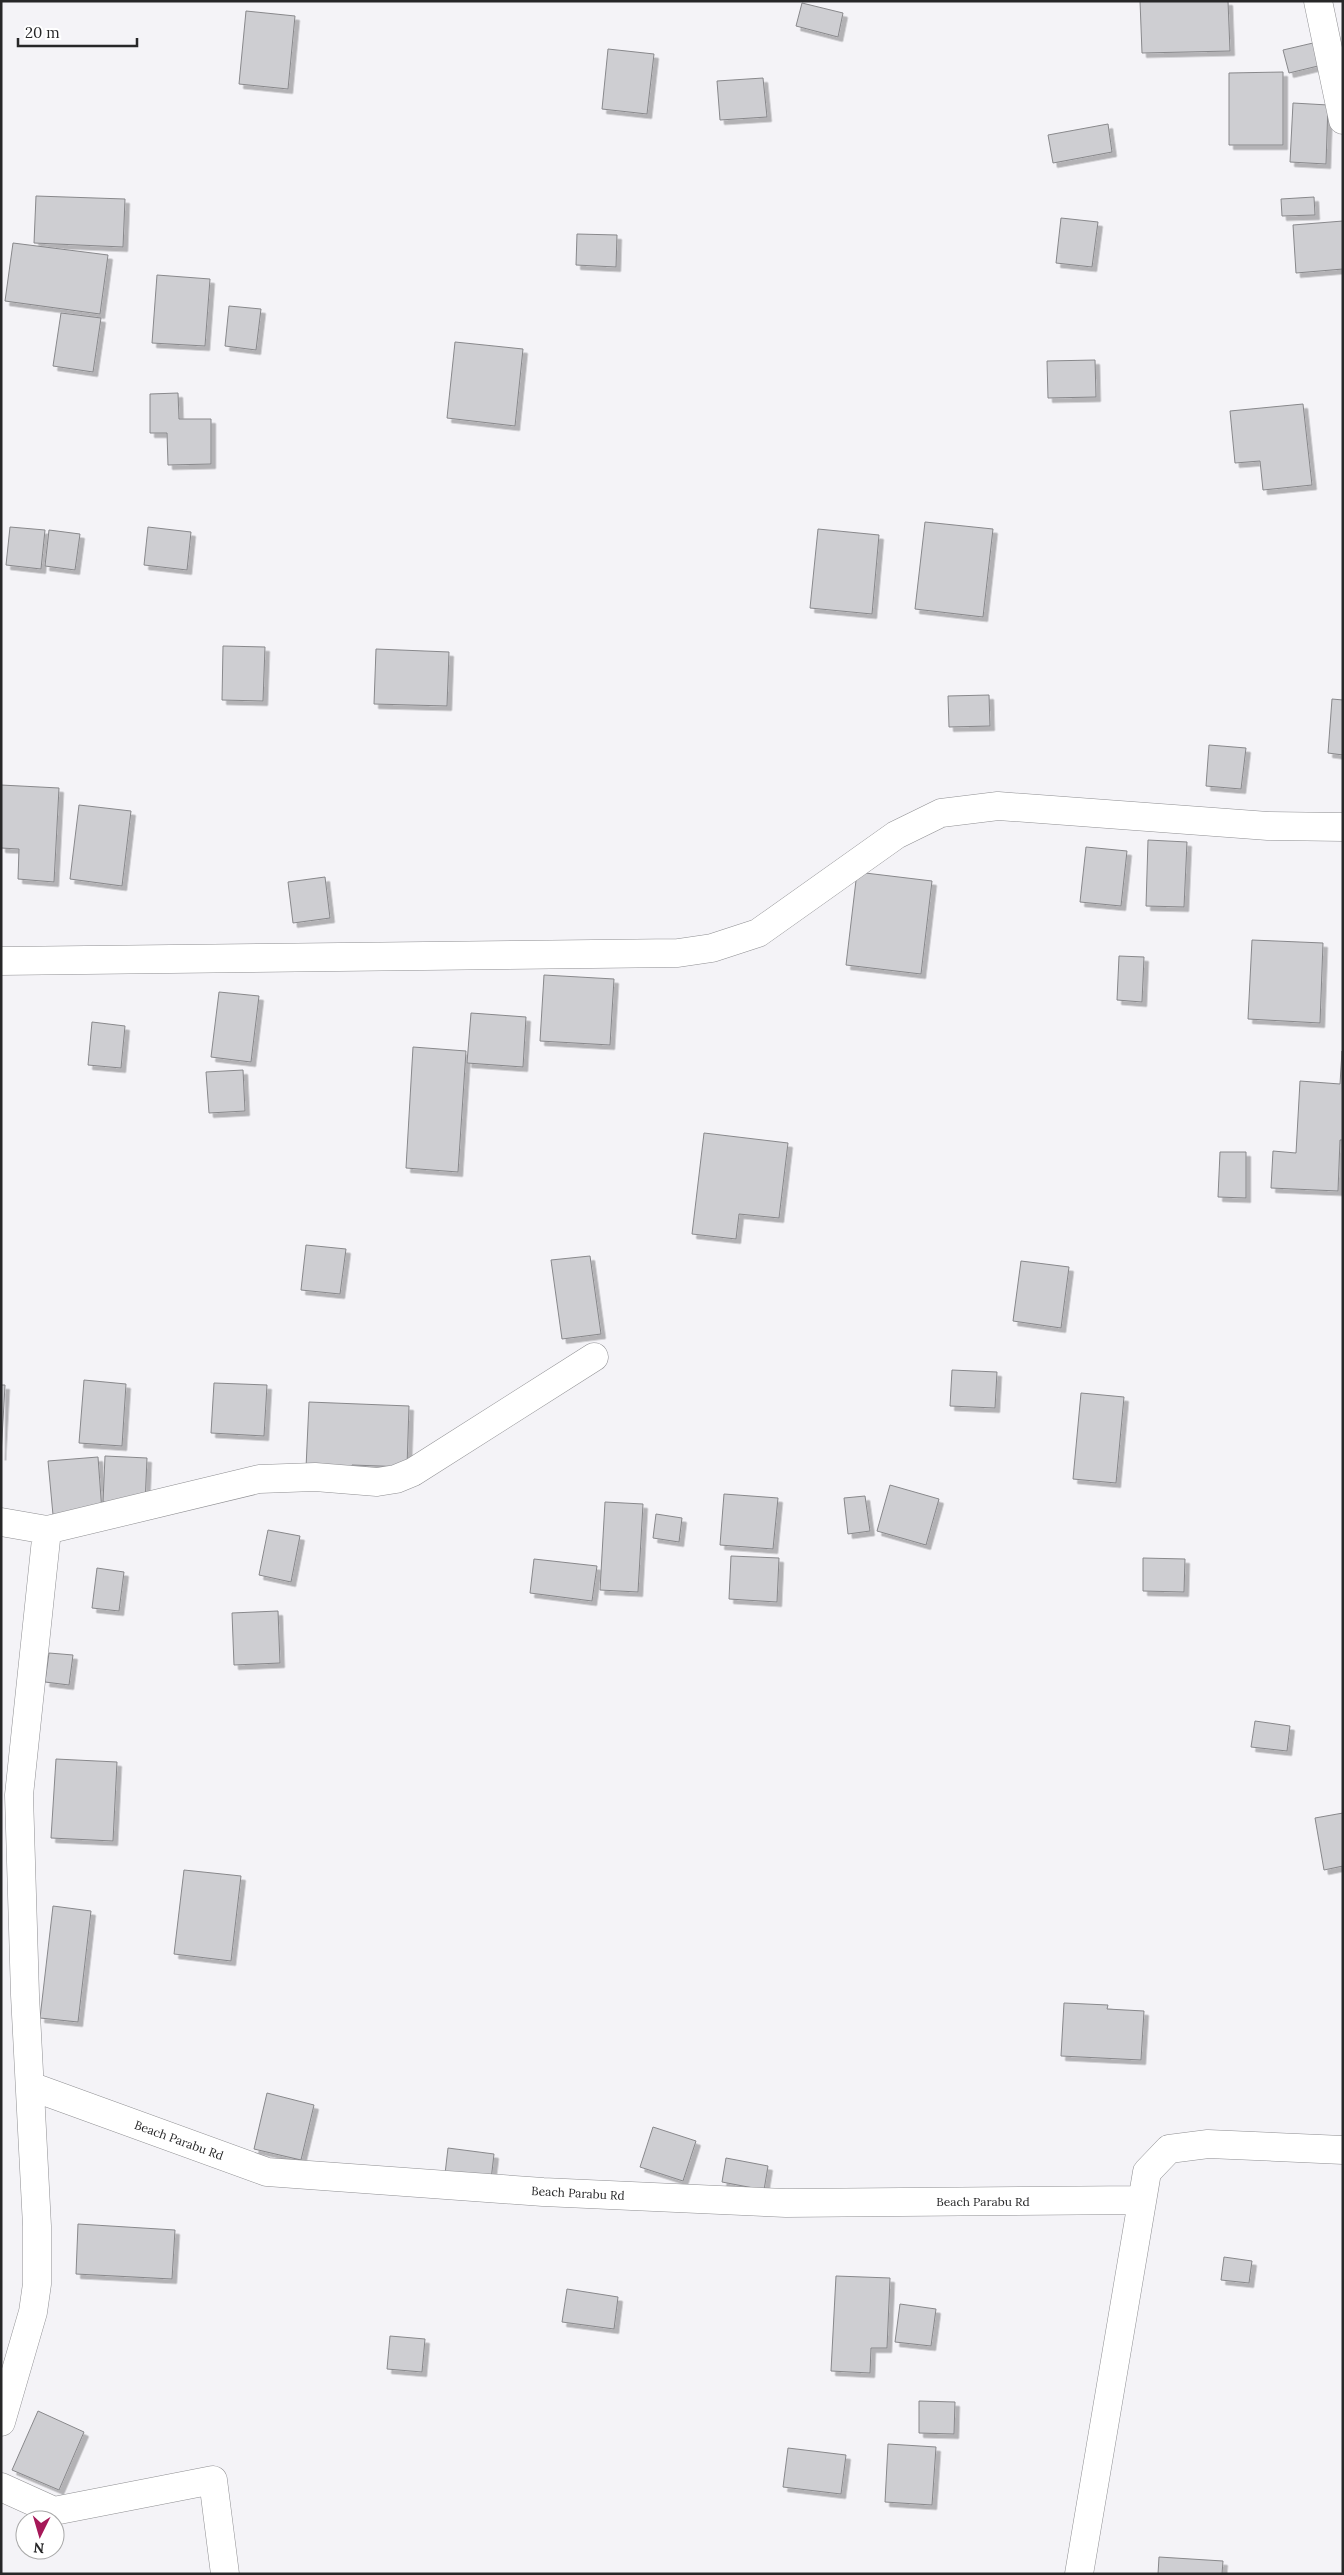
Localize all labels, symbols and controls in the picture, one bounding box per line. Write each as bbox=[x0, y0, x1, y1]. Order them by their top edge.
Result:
scale bar bbox=[18, 15, 136, 47]
text: 20 m bbox=[25, 23, 60, 42]
street label: Beach Parabu Rd bbox=[133, 2117, 225, 2163]
street label: Beach Parabu Rd bbox=[531, 2183, 625, 2203]
street label: Beach Parabu Rd bbox=[936, 2194, 1030, 2209]
north arrow bbox=[15, 2510, 65, 2560]
text: N bbox=[33, 2538, 45, 2557]

